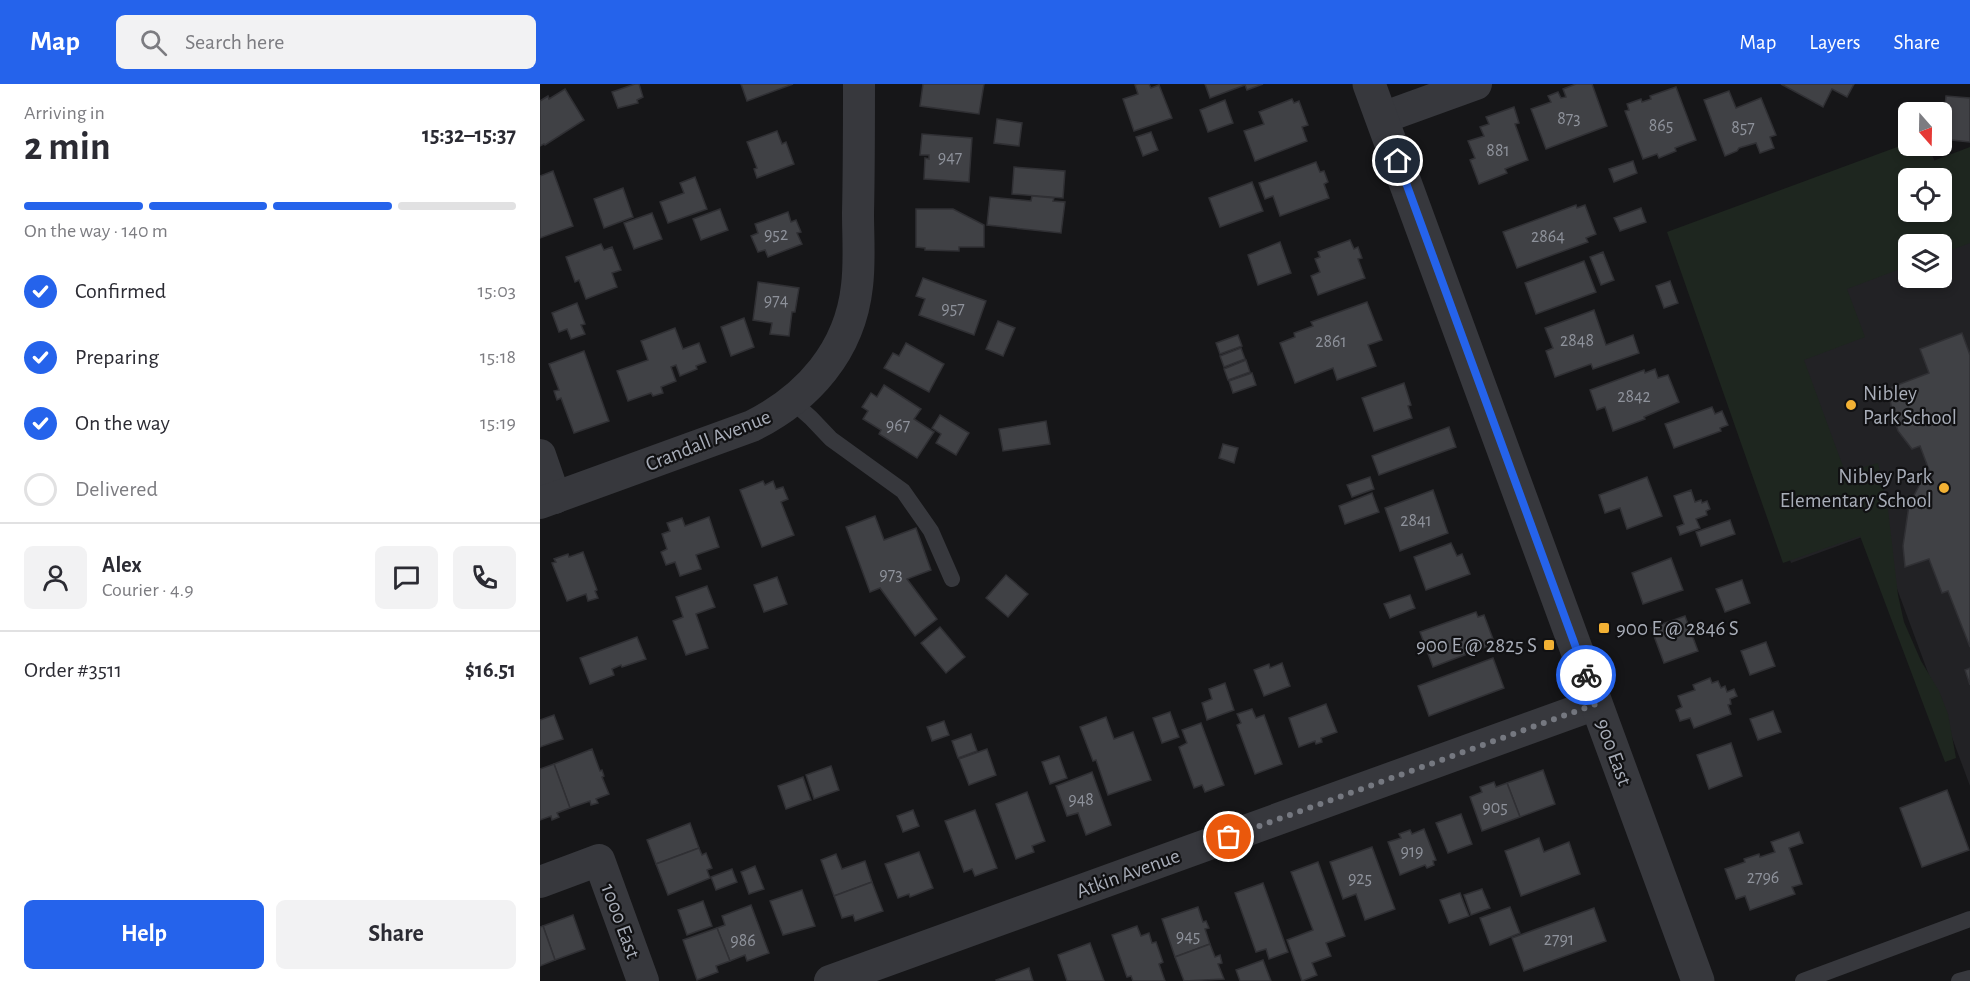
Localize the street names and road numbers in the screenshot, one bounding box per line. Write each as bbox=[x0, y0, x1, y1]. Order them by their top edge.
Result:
street label: Crandall Avenue bbox=[643, 406, 774, 475]
street label: 900 East bbox=[1592, 716, 1635, 789]
street label: Atkin Avenue bbox=[1074, 845, 1183, 902]
street label: 1000 East bbox=[597, 881, 644, 962]

